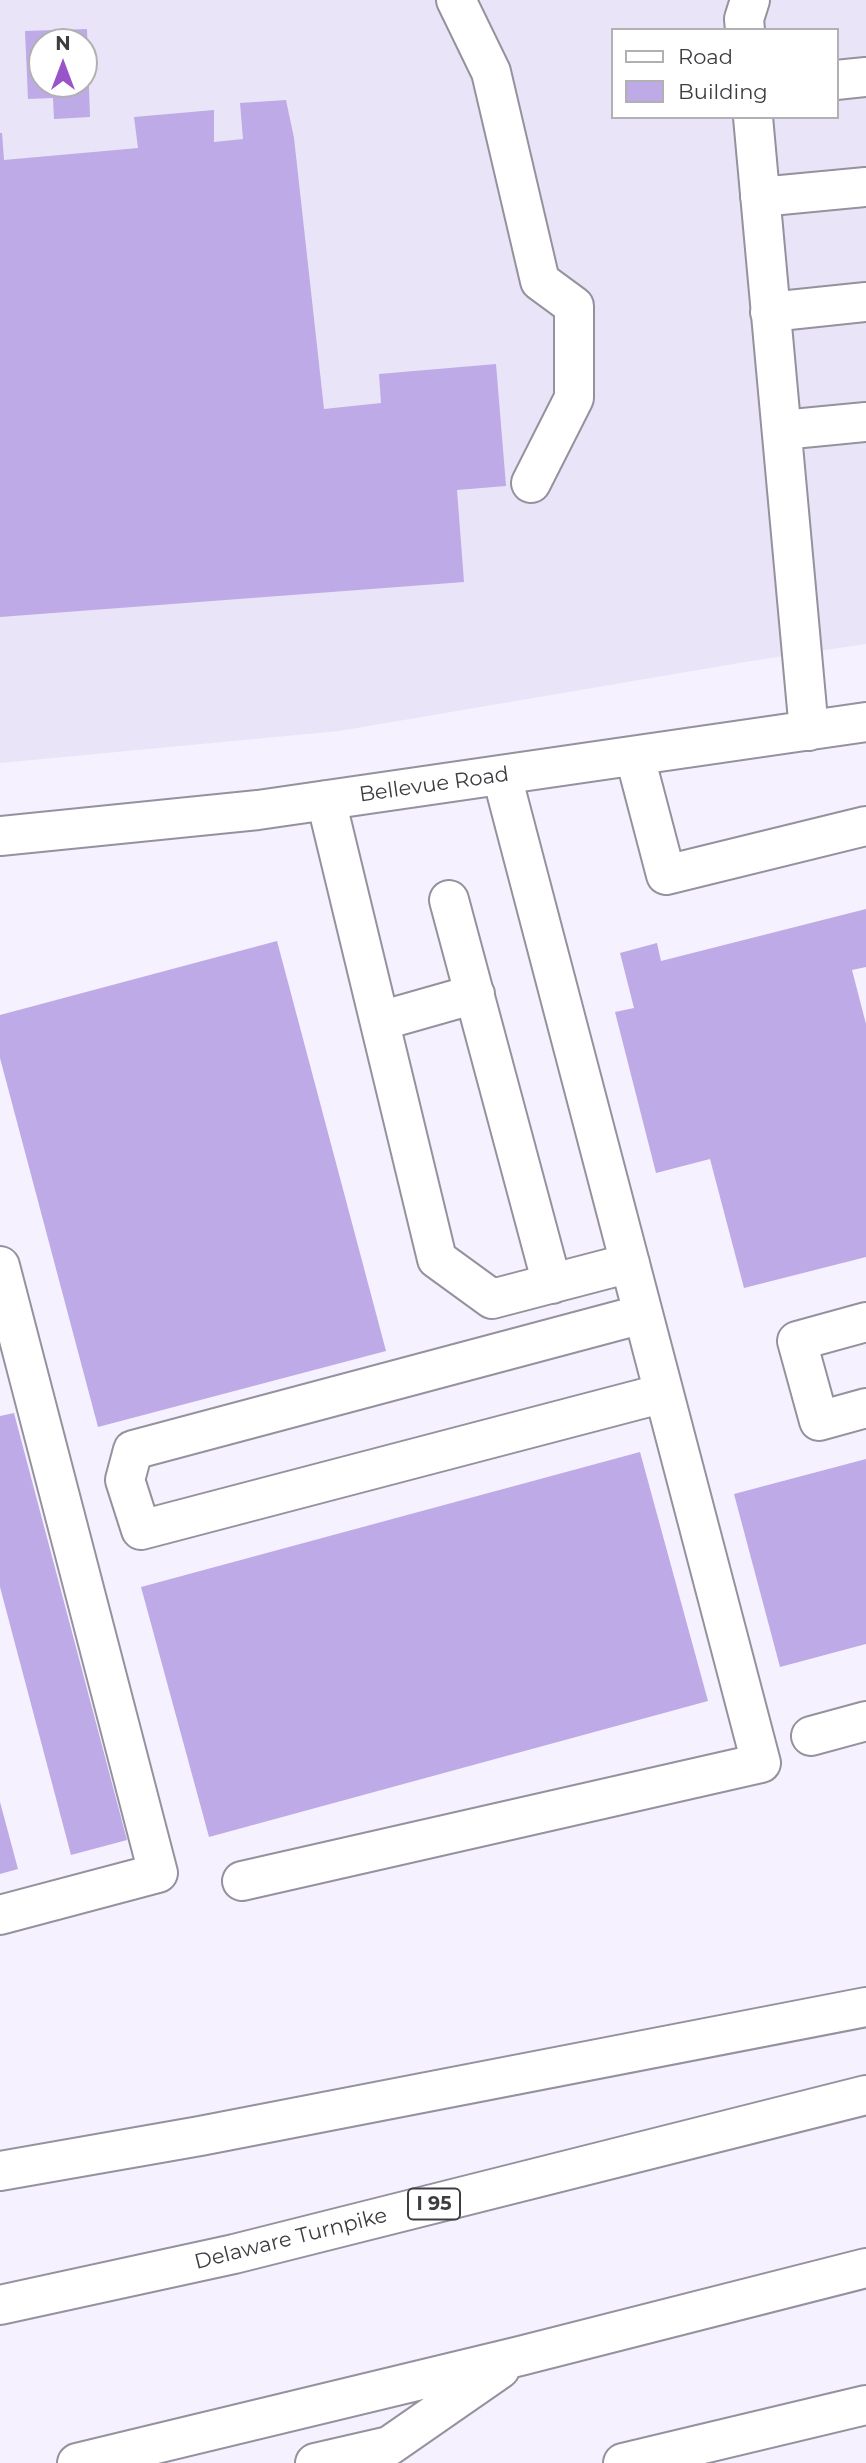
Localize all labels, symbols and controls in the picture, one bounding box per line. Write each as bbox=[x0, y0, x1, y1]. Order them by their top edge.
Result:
north arrow bbox=[28, 28, 98, 98]
legend bbox=[610, 28, 838, 119]
text: N bbox=[55, 32, 71, 55]
text: Road bbox=[678, 44, 733, 69]
text: Building bbox=[678, 79, 768, 104]
street label: Bellevue Road bbox=[358, 762, 510, 808]
road number: I 95 bbox=[408, 2188, 460, 2220]
street label: Delaware Turnpike bbox=[192, 2203, 390, 2275]

